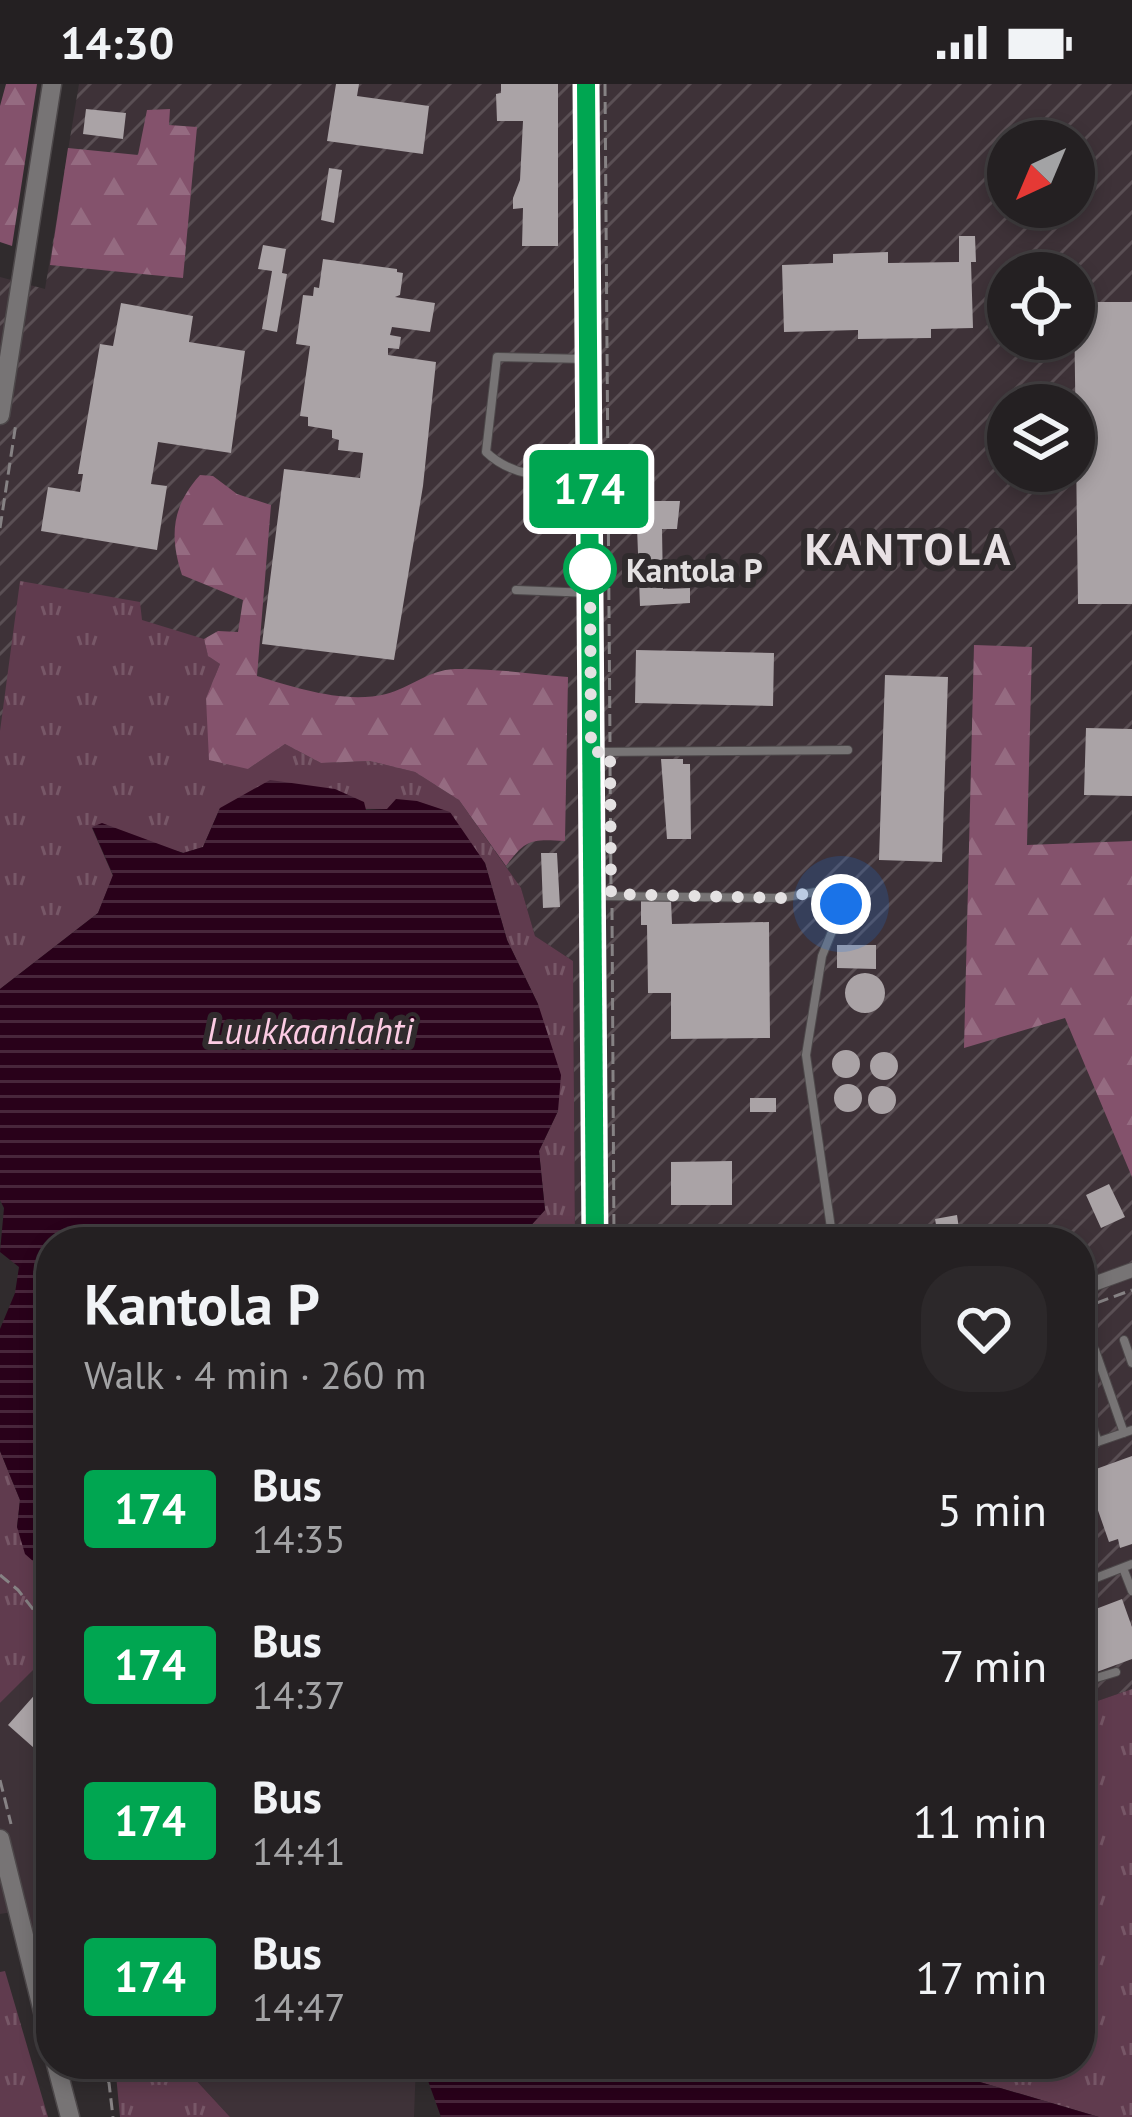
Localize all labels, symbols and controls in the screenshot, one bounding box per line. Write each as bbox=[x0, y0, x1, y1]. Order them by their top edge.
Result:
text: 14:30 bbox=[60, 13, 174, 71]
north arrow bbox=[987, 120, 1095, 228]
map controls bbox=[987, 120, 1095, 492]
button: locate bbox=[987, 252, 1095, 360]
button: layers bbox=[987, 384, 1095, 492]
line badge: 174 bbox=[520, 450, 658, 528]
text: 174 bbox=[553, 461, 625, 516]
district label: KANTOLA bbox=[804, 519, 1014, 577]
marker: Kantola P bbox=[565, 544, 615, 594]
place label: Kantola P bbox=[626, 548, 763, 591]
your location bbox=[811, 874, 871, 934]
water label: Luukkaanlahti bbox=[207, 1007, 415, 1054]
button: heart bbox=[921, 1266, 1047, 1392]
text: Kantola P bbox=[84, 1267, 320, 1341]
text: Walk · 4 min · 260 m bbox=[84, 1349, 426, 1400]
text: Bus bbox=[252, 1455, 322, 1513]
text: 5 min bbox=[937, 1480, 1047, 1538]
text: 174 bbox=[114, 1481, 186, 1536]
text: 14:35 bbox=[252, 1513, 346, 1564]
text: Bus bbox=[252, 1611, 322, 1669]
text: 7 min bbox=[940, 1636, 1047, 1694]
text: 174 bbox=[114, 1637, 186, 1692]
text: 14:37 bbox=[252, 1669, 346, 1720]
text: Bus bbox=[252, 1767, 322, 1825]
text: 11 min bbox=[913, 1792, 1047, 1850]
text: 174 bbox=[114, 1793, 186, 1848]
text: 14:41 bbox=[252, 1825, 346, 1876]
text: Bus bbox=[252, 1923, 322, 1981]
text: 17 min bbox=[915, 1948, 1047, 2006]
text: 174 bbox=[114, 1949, 186, 2004]
text: 14:47 bbox=[252, 1981, 346, 2032]

